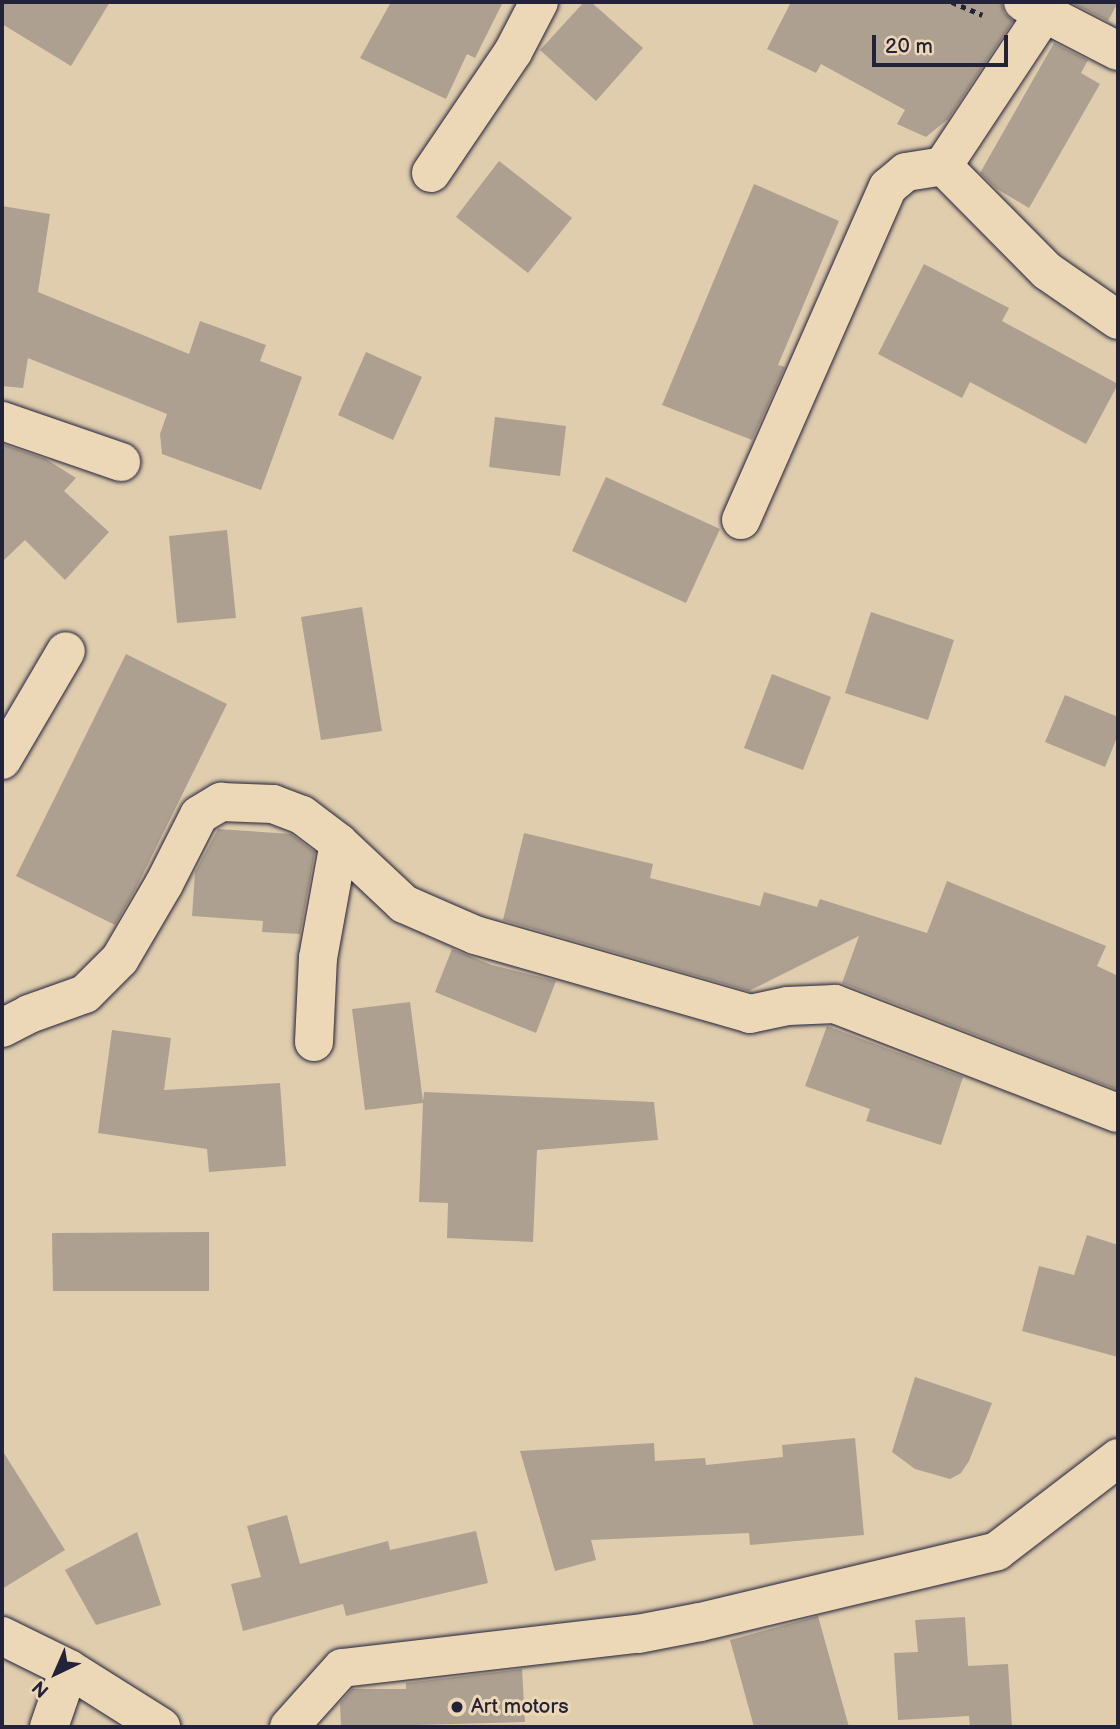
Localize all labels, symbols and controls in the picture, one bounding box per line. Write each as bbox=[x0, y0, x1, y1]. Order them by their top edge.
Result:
scale bar bbox=[875, 21, 1012, 65]
text: 20 m bbox=[885, 34, 933, 59]
north arrow bbox=[21, 1638, 91, 1708]
text: N bbox=[28, 1675, 54, 1702]
place label: Art motors bbox=[471, 1694, 569, 1720]
marker: Art motors bbox=[449, 1699, 465, 1715]

